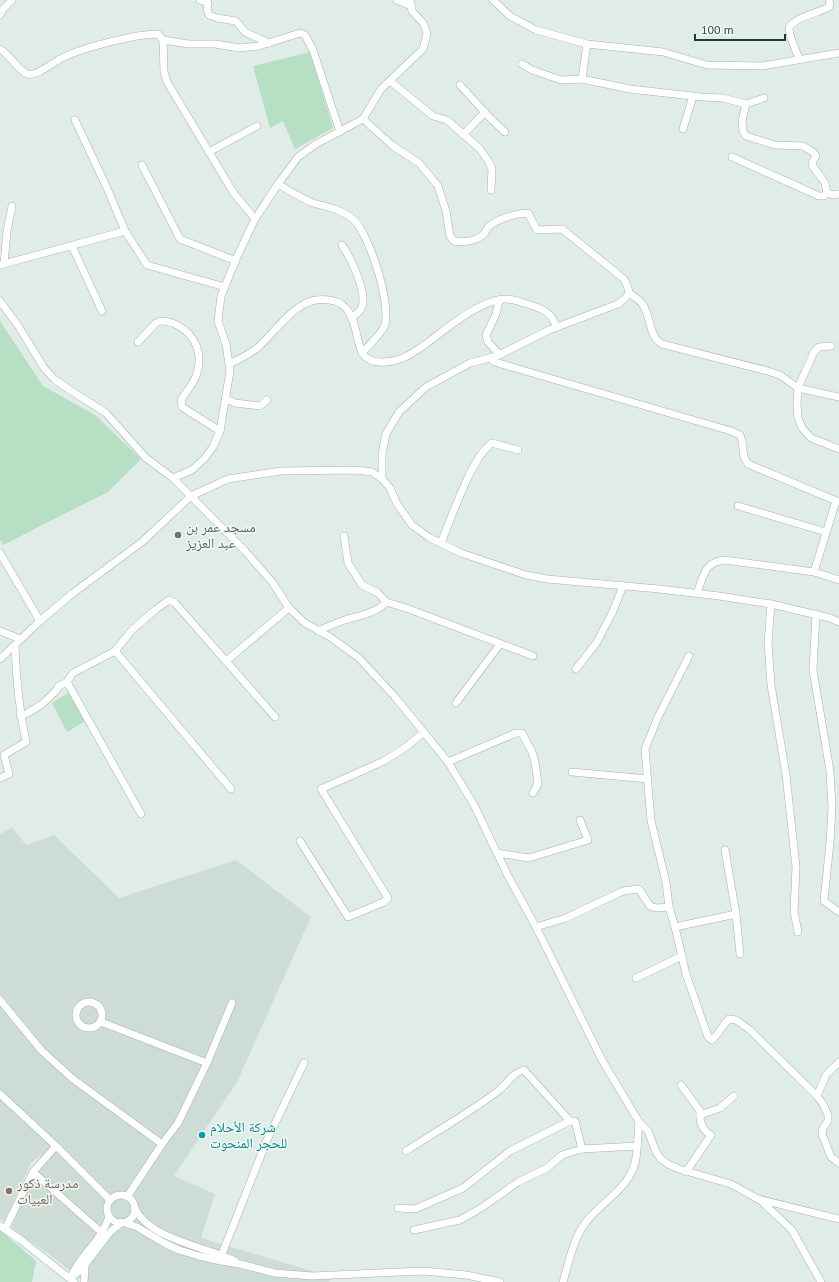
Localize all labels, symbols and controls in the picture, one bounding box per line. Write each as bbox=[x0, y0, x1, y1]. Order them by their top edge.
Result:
scale bar bbox=[695, 16, 785, 42]
text: 100 m bbox=[701, 22, 734, 37]
place label: مسجد عمر بن عبد العزيز bbox=[185, 518, 256, 552]
marker: مسجد عمر بن عبد العزيز bbox=[173, 530, 183, 540]
place label: شركة الأحلام للحجر المنحوت bbox=[210, 1118, 287, 1152]
marker: شركة الأحلام للحجر المنحوت bbox=[197, 1130, 207, 1140]
place label: مدرسة ذكور العبيات bbox=[16, 1174, 78, 1208]
marker: مدرسة ذكور العبيات bbox=[4, 1186, 14, 1196]

